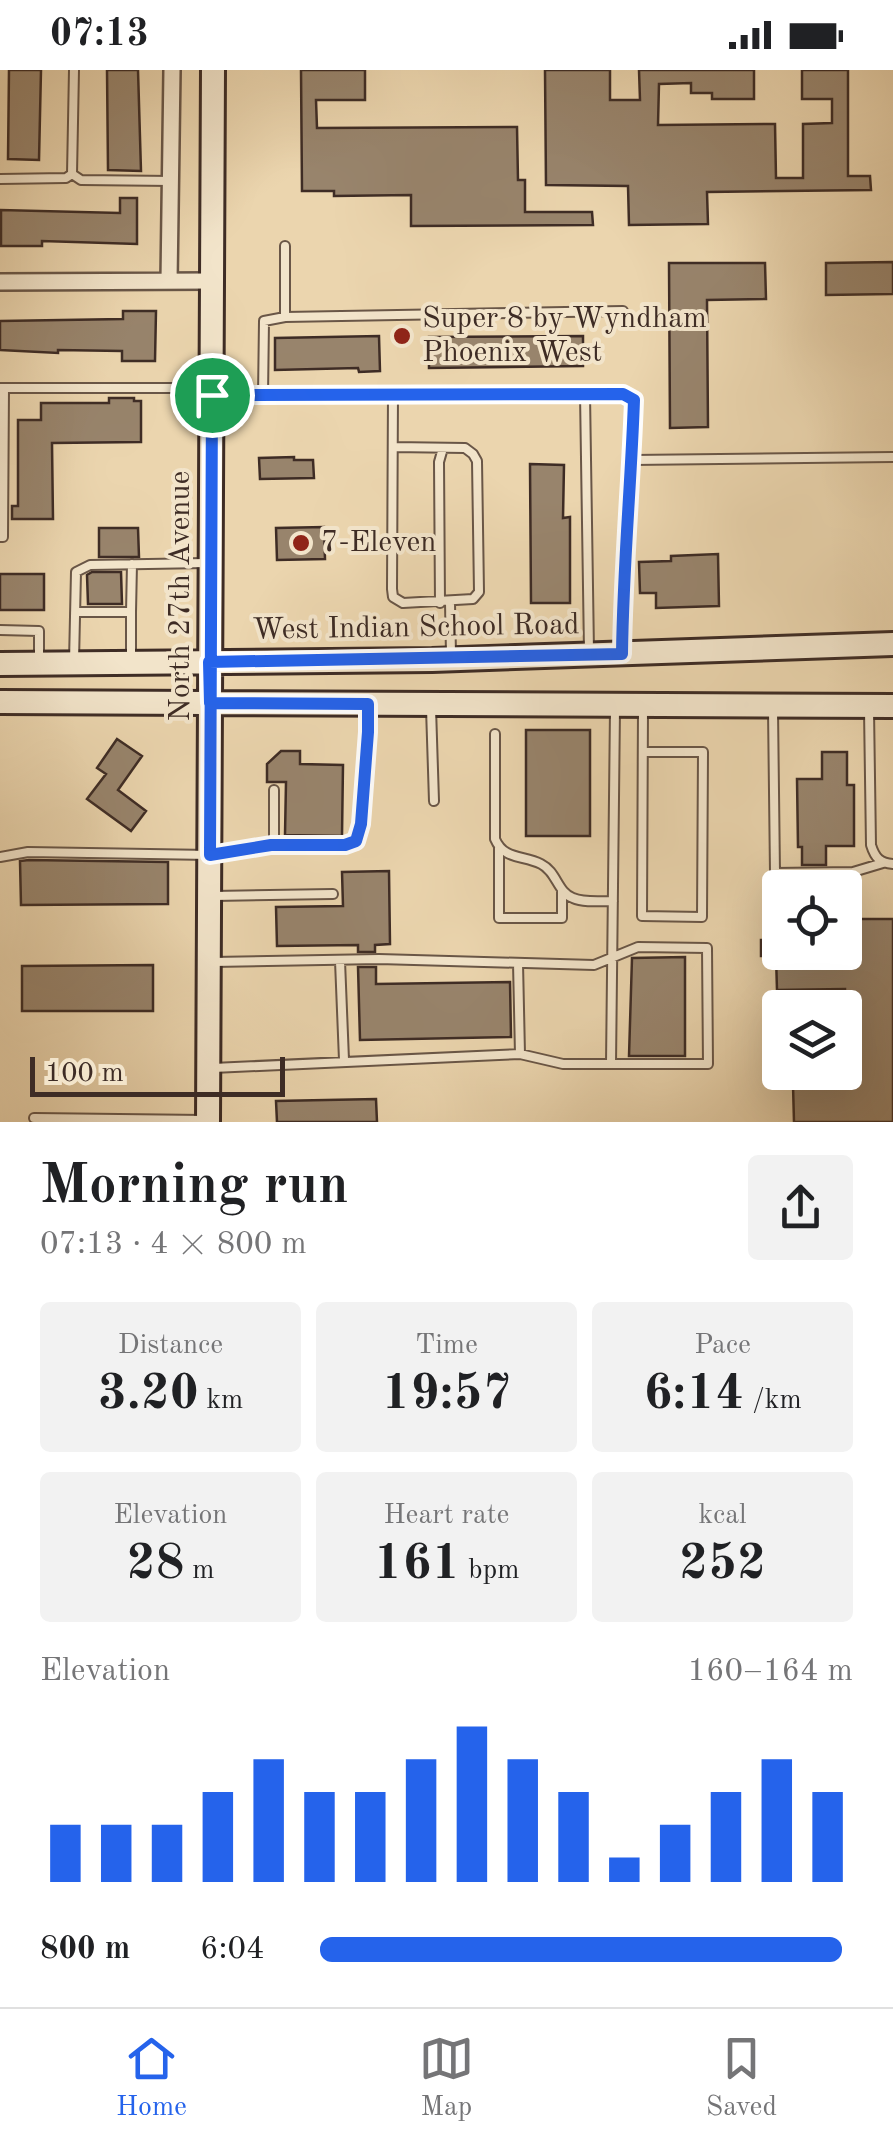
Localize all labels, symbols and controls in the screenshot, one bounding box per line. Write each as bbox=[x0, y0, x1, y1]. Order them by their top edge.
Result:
text: 07:13 bbox=[50, 16, 149, 54]
place label: Super 8 by Wyndham Phoenix West bbox=[422, 304, 707, 368]
marker: Super 8 by Wyndham Phoenix West bbox=[391, 325, 413, 347]
pin bbox=[170, 353, 255, 438]
icon: arrive bbox=[185, 368, 240, 423]
street label: North 27th Avenue bbox=[166, 471, 196, 721]
place label: 7-Eleven bbox=[321, 528, 437, 558]
marker: 7-Eleven bbox=[290, 532, 312, 554]
street label: West Indian School Road bbox=[252, 610, 580, 646]
map controls bbox=[762, 870, 862, 1090]
button: locate bbox=[762, 870, 862, 970]
button: layers bbox=[762, 990, 862, 1090]
scale bar bbox=[30, 1052, 285, 1096]
text: 100 m bbox=[45, 1060, 124, 1088]
button: share bbox=[748, 1155, 853, 1260]
text: Morning run bbox=[40, 1160, 349, 1215]
text: 07:13 · 4 × 800 m bbox=[40, 1229, 307, 1261]
text: Distance bbox=[118, 1332, 223, 1360]
text: Time bbox=[415, 1332, 478, 1360]
text: Pace bbox=[694, 1332, 751, 1360]
text: 3.20 bbox=[98, 1370, 199, 1420]
text: 19:57 bbox=[382, 1370, 512, 1420]
text: 6:14 bbox=[643, 1370, 744, 1420]
text: km bbox=[199, 1387, 243, 1415]
text: /km bbox=[744, 1387, 802, 1415]
text: Elevation bbox=[114, 1502, 227, 1530]
text: Heart rate bbox=[384, 1502, 509, 1530]
text: kcal bbox=[698, 1502, 747, 1530]
text: 28 bbox=[126, 1540, 184, 1590]
text: 161 bbox=[374, 1540, 461, 1590]
text: 252 bbox=[679, 1540, 766, 1590]
text: m bbox=[184, 1557, 215, 1585]
text: bpm bbox=[461, 1557, 519, 1585]
text: Elevation bbox=[40, 1656, 170, 1688]
text: 160–164 m bbox=[687, 1656, 853, 1688]
text: 800 m bbox=[40, 1934, 130, 1966]
text: 6:04 bbox=[200, 1934, 265, 1966]
tab: Home bbox=[116, 2031, 187, 2126]
tab: Map bbox=[419, 2031, 474, 2126]
tab: Saved bbox=[706, 2031, 777, 2126]

